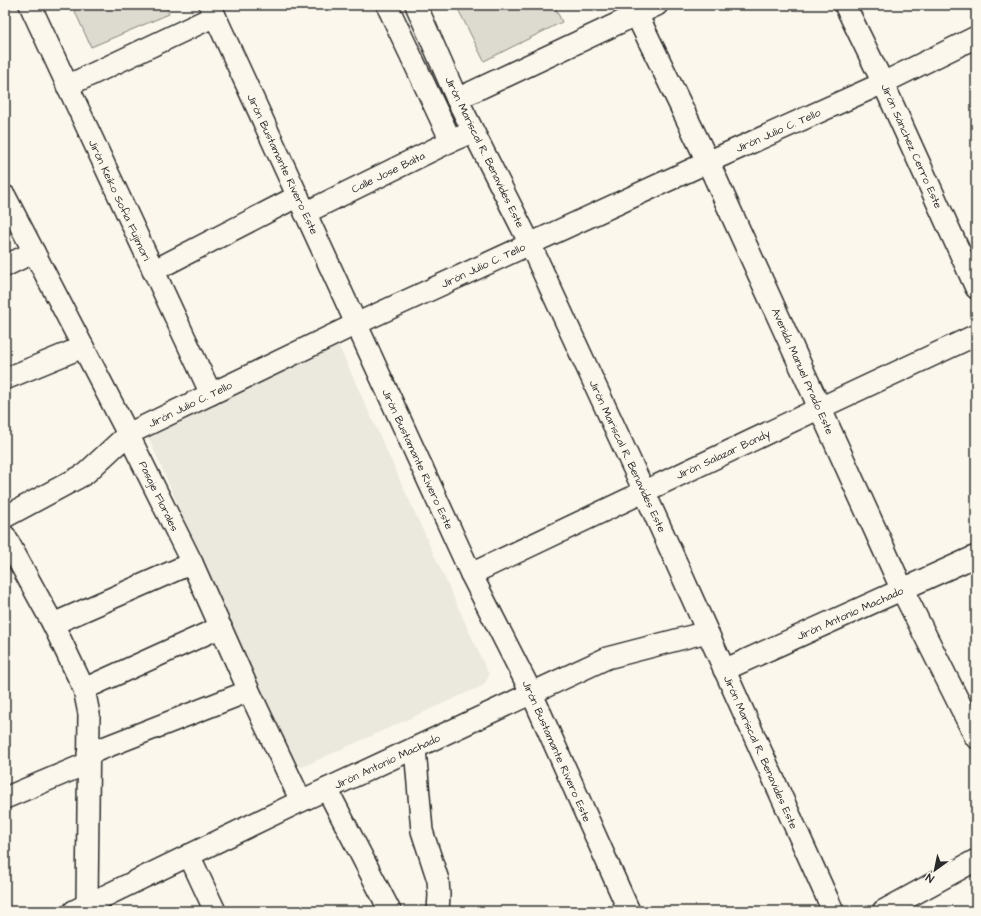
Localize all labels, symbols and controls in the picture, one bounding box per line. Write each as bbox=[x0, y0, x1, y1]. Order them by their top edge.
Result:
street label: Jirón Mariscal R. Benavides Este bbox=[441, 74, 528, 230]
street label: Jirón Sánchez Cerro Este bbox=[877, 82, 946, 211]
street label: Jirón Bustamante Rivero Este bbox=[243, 92, 322, 237]
street label: Jirón Julio C. Tello bbox=[733, 105, 824, 156]
street label: Jirón Keiko Sofia Fujimori bbox=[85, 137, 154, 264]
street label: Calle Jose Balta bbox=[349, 148, 428, 197]
street label: Jirón Julio C. Tello bbox=[439, 239, 528, 292]
street label: Avenida Manuel Prado Este bbox=[768, 306, 837, 437]
street label: Jirón Julio C. Tello bbox=[146, 377, 235, 431]
street label: Jirón Mariscal R. Benavides Este bbox=[586, 378, 669, 535]
street label: Jirón Bustamante Rivero Este bbox=[378, 387, 457, 532]
street label: Jirón Salazar Bondy bbox=[674, 426, 773, 484]
street label: Pasaje Florales bbox=[135, 459, 182, 534]
street label: Jirón Antonio Machado bbox=[795, 583, 907, 644]
street label: Jirón Mariscal R. Benavides Este bbox=[720, 673, 801, 831]
street label: Jirón Bustamante Rivero Este bbox=[519, 678, 595, 824]
street label: Jirón Antonio Machado bbox=[332, 730, 443, 793]
north arrow bbox=[915, 850, 955, 890]
text: N bbox=[923, 870, 937, 886]

